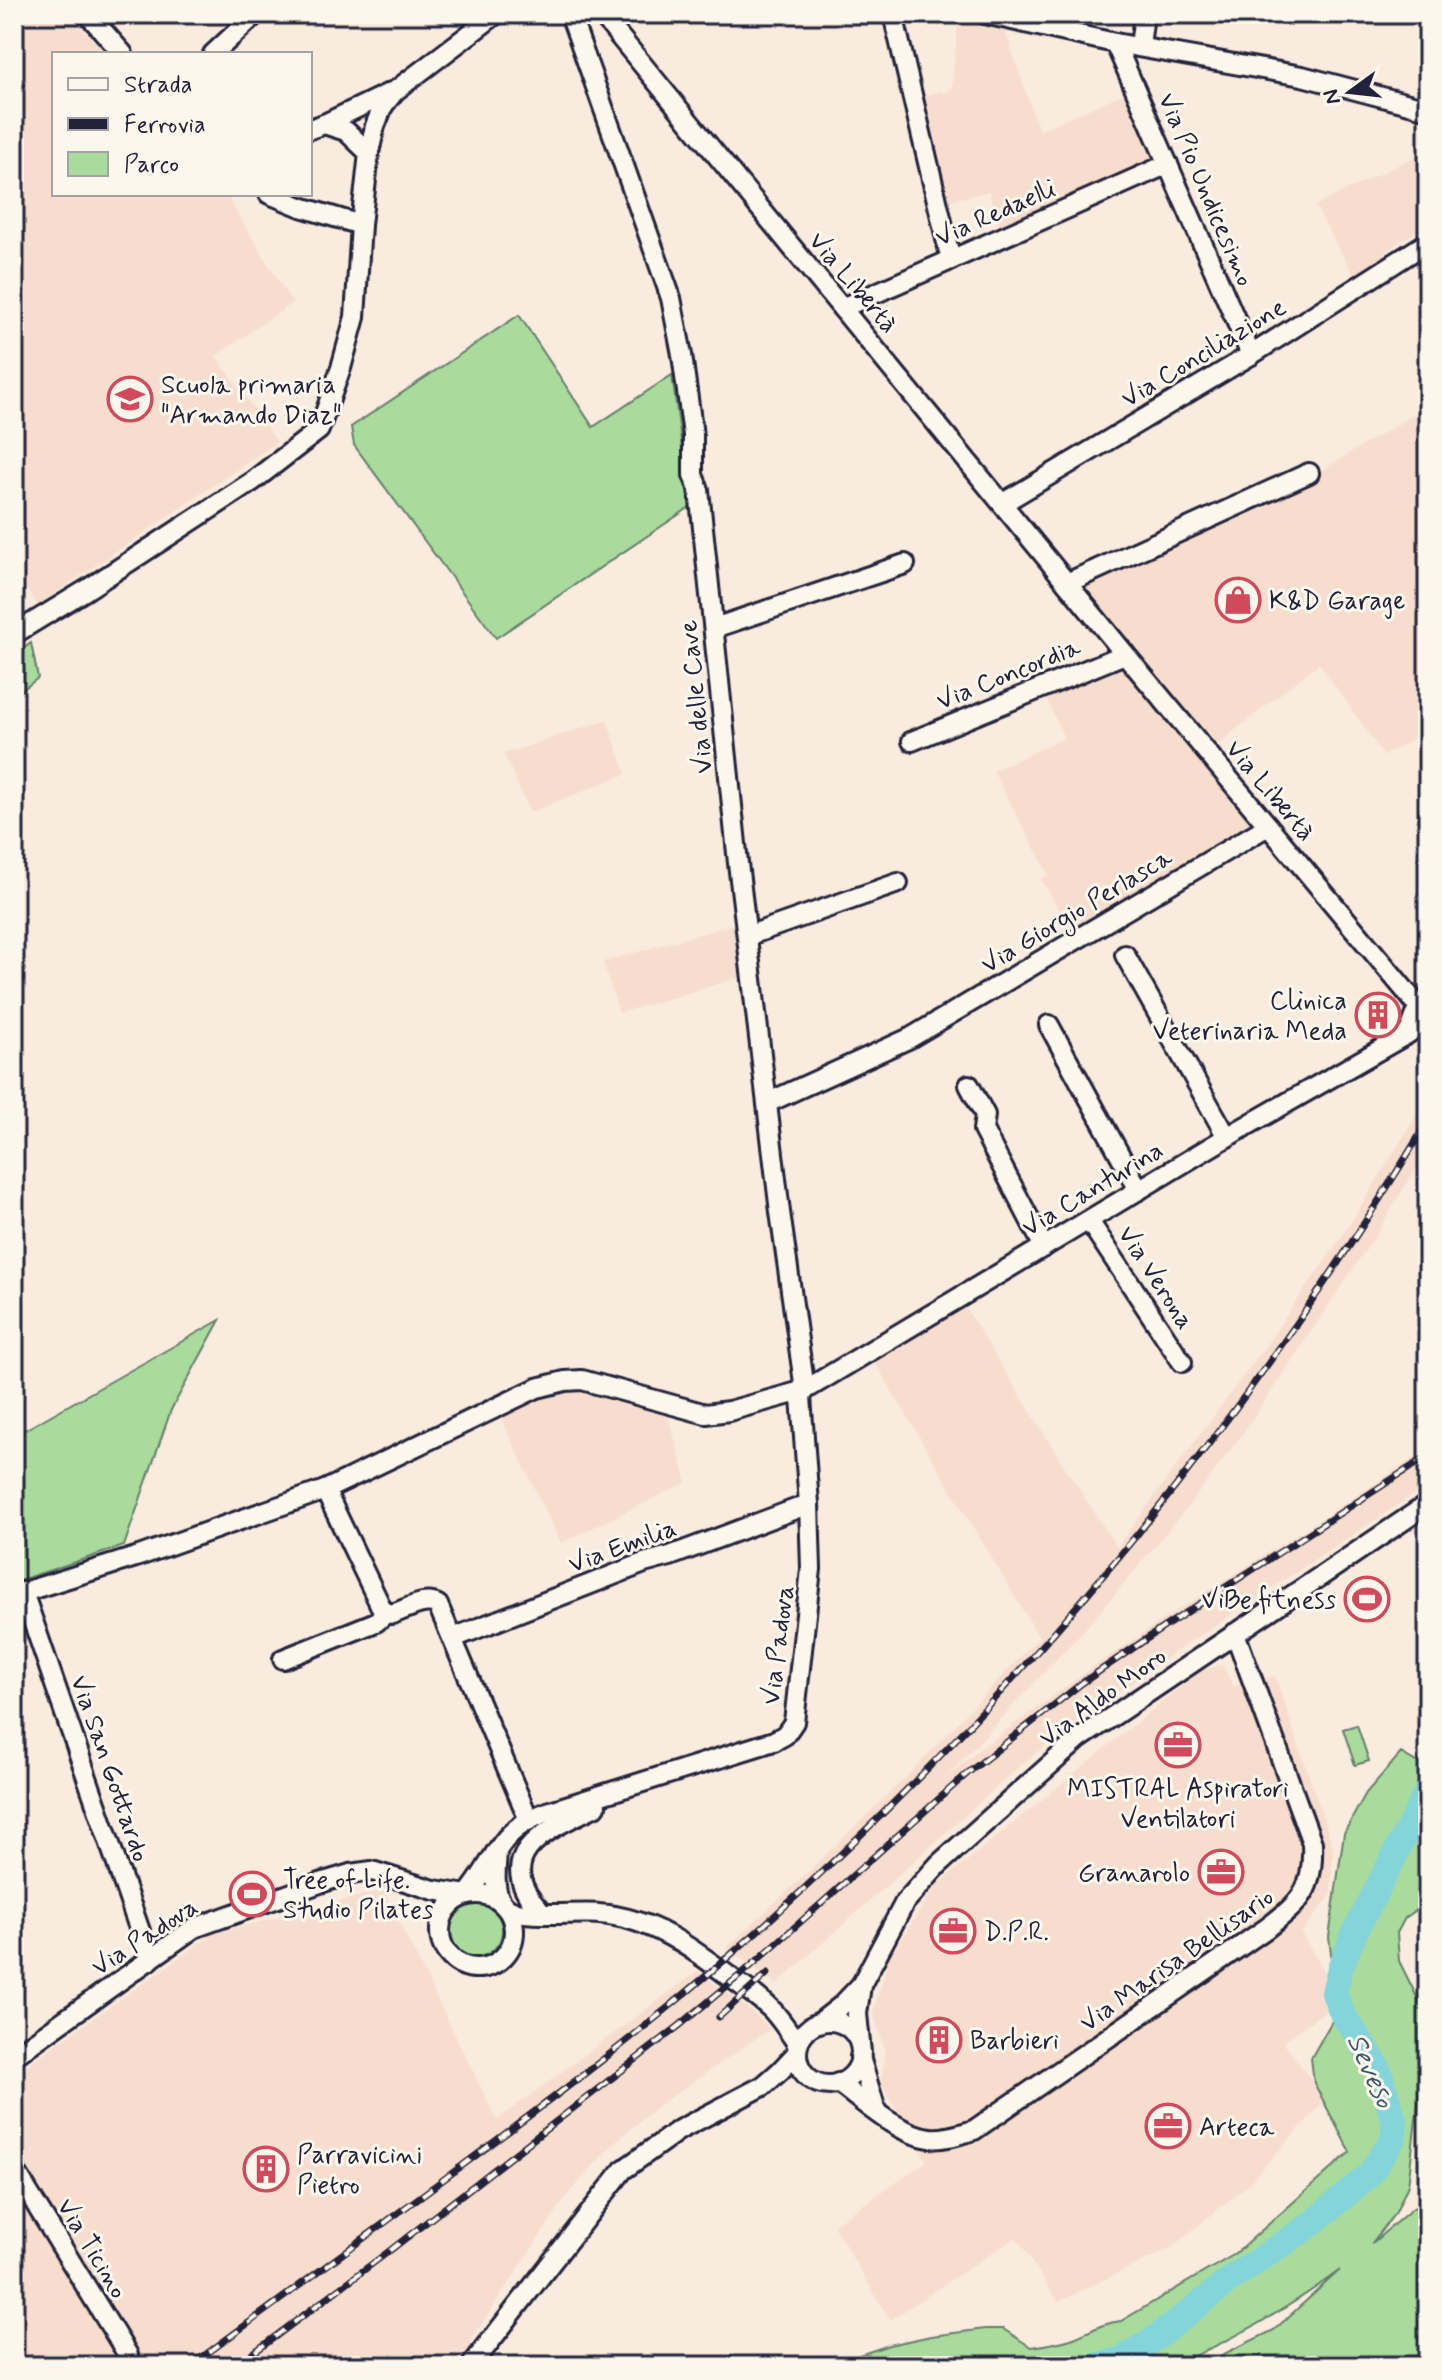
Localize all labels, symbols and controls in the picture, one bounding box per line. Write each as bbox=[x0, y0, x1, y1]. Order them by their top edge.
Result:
legend bbox=[52, 52, 312, 196]
north arrow bbox=[1310, 52, 1390, 132]
text: Strada bbox=[124, 70, 193, 101]
text: N bbox=[1317, 86, 1348, 107]
street label: Via Pio Undicesimo bbox=[1149, 88, 1261, 292]
text: Ferrovia bbox=[124, 110, 206, 141]
text: Parco bbox=[124, 150, 179, 181]
street label: Via Redaelli bbox=[930, 172, 1061, 255]
street label: Via Libertà bbox=[800, 225, 905, 341]
street label: Via Conciliazione bbox=[1115, 291, 1293, 416]
place label: Scuola primaria "Armando Diaz" bbox=[161, 369, 342, 433]
school or university icon: Scuola primaria "Armando Diaz" bbox=[106, 375, 154, 423]
shop icon: K&D Garage bbox=[1214, 576, 1262, 624]
place label: K&D Garage bbox=[1269, 585, 1405, 619]
street label: Via delle Cave bbox=[672, 618, 722, 775]
street label: Via Concordia bbox=[932, 630, 1086, 719]
street label: Via Libertà bbox=[1217, 733, 1322, 849]
street label: Via Giorgio Perlasca bbox=[975, 841, 1180, 984]
place label: Clinica Veterinaria Meda bbox=[1153, 985, 1347, 1049]
building icon: Clinica Veterinaria Meda bbox=[1354, 991, 1402, 1039]
street label: Via Canturina bbox=[1016, 1134, 1170, 1245]
street label: Via Verona bbox=[1109, 1220, 1202, 1337]
street label: Via Emilia bbox=[564, 1512, 681, 1582]
sports icon: ViBe fitness bbox=[1343, 1575, 1391, 1623]
street label: Via Padova bbox=[755, 1583, 803, 1707]
place label: ViBe fitness bbox=[1201, 1584, 1336, 1618]
street label: Via Aldo Moro bbox=[1033, 1640, 1174, 1755]
street label: Via San Gottardo bbox=[61, 1671, 157, 1866]
office icon: MISTRAL Aspiratori Ventilatori bbox=[1154, 1721, 1202, 1769]
place label: MISTRAL Aspiratori Ventilatori bbox=[1067, 1773, 1289, 1837]
office icon: Granarolo bbox=[1197, 1848, 1245, 1896]
place label: Granarolo bbox=[1078, 1857, 1190, 1891]
place label: Tree of Life. Studio Pilates bbox=[283, 1864, 434, 1928]
sports icon: Tree of Life. Studio Pilates bbox=[228, 1870, 276, 1918]
street label: Via Marisa Bellisario bbox=[1073, 1881, 1281, 2040]
street label: Via Padova bbox=[85, 1891, 205, 1985]
office icon: D.P.R. bbox=[929, 1907, 977, 1955]
place label: D.P.R. bbox=[984, 1916, 1049, 1950]
building icon: Barbieri bbox=[915, 2016, 963, 2064]
place label: Barbieri bbox=[970, 2025, 1059, 2059]
water label: Seveso bbox=[1337, 2028, 1403, 2115]
office icon: Arteca bbox=[1144, 2102, 1192, 2150]
place label: Arteca bbox=[1199, 2111, 1275, 2145]
place label: Parravicini Pietro bbox=[297, 2139, 422, 2203]
building icon: Parravicini Pietro bbox=[242, 2145, 290, 2193]
street label: Via Ticino bbox=[48, 2192, 135, 2306]

